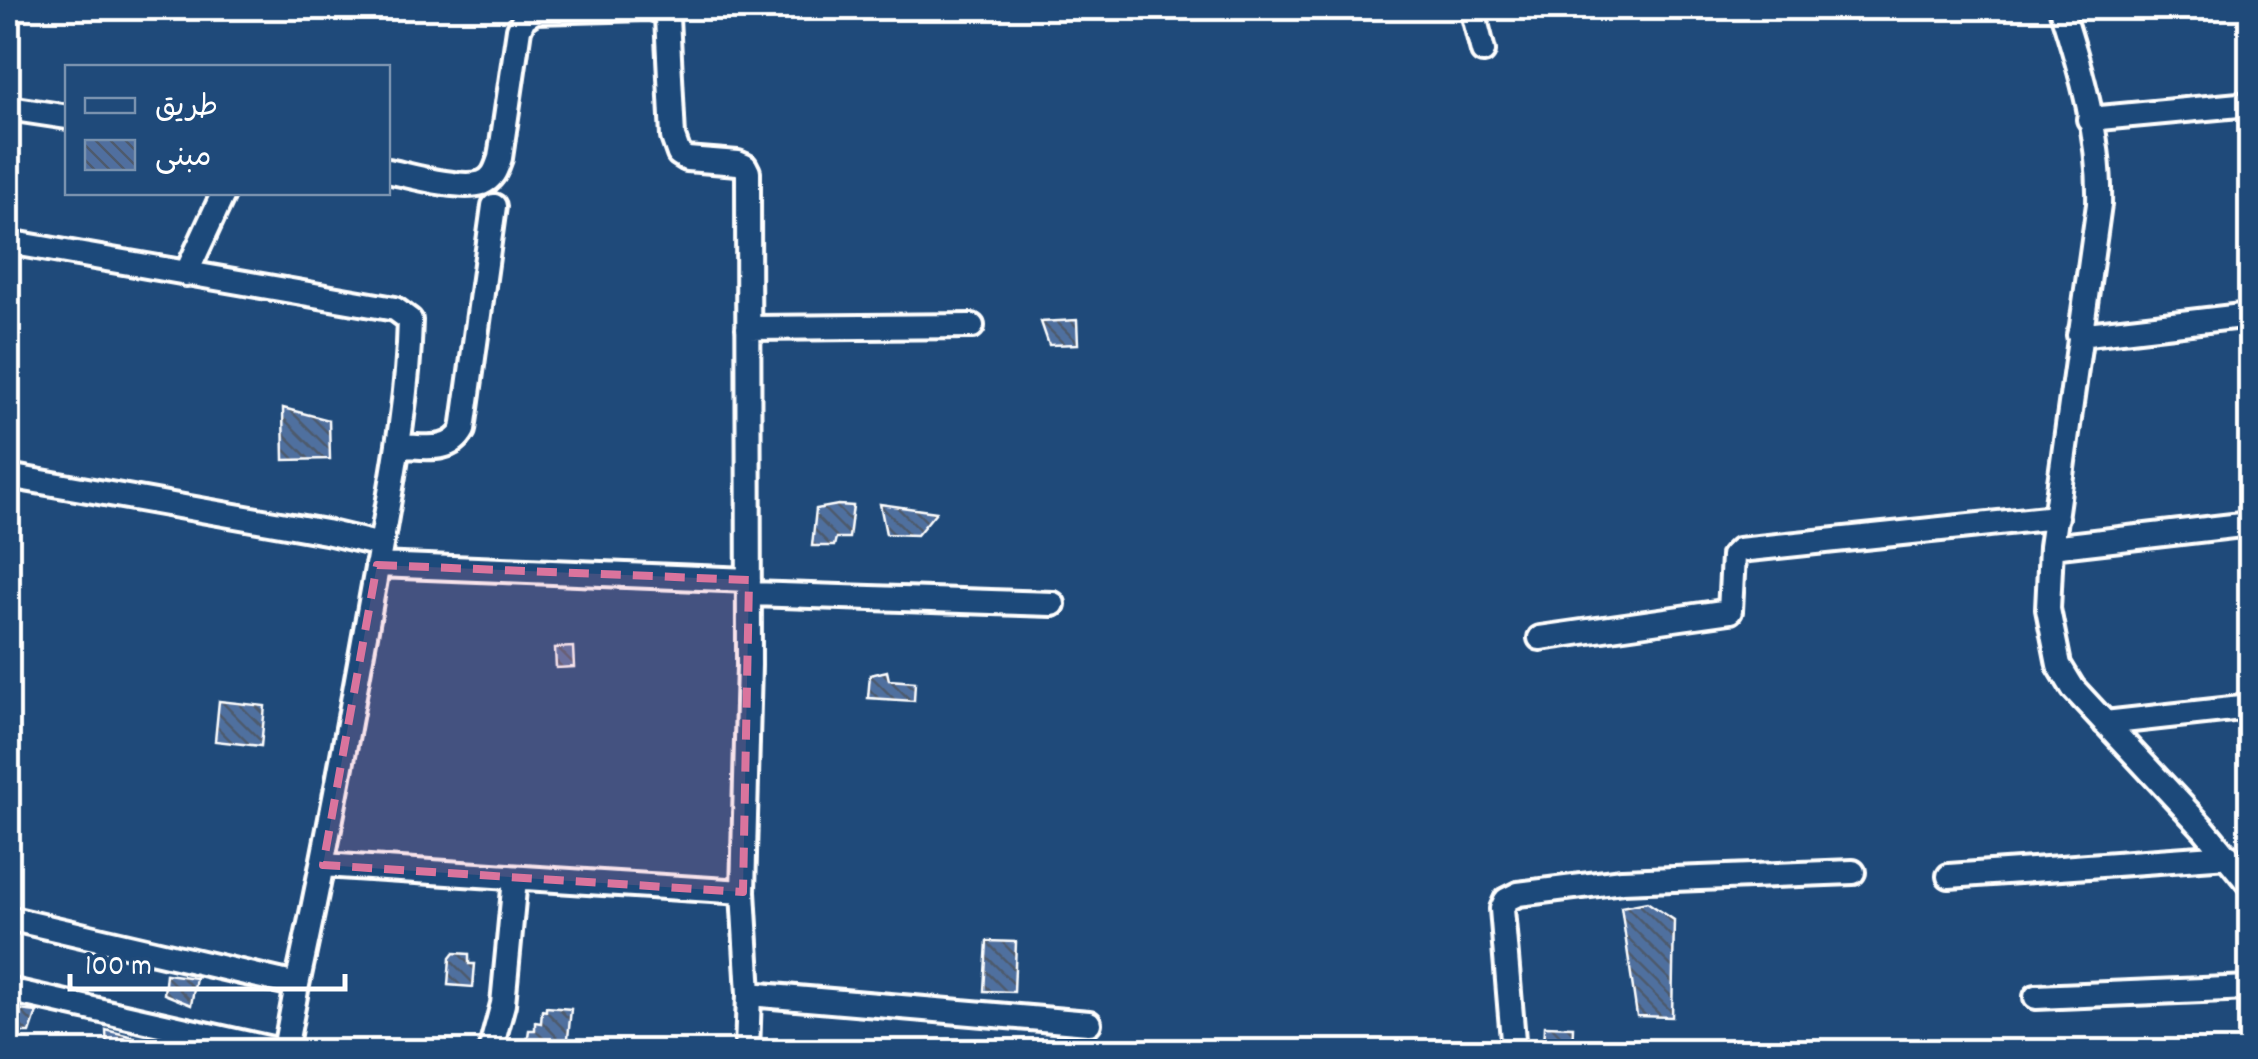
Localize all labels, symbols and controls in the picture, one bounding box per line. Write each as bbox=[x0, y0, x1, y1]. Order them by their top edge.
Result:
legend bbox=[65, 65, 390, 195]
text: طريق bbox=[155, 88, 218, 131]
text: مبنى bbox=[155, 138, 211, 181]
scale bar bbox=[70, 929, 345, 991]
text: 100 m bbox=[85, 947, 152, 990]

